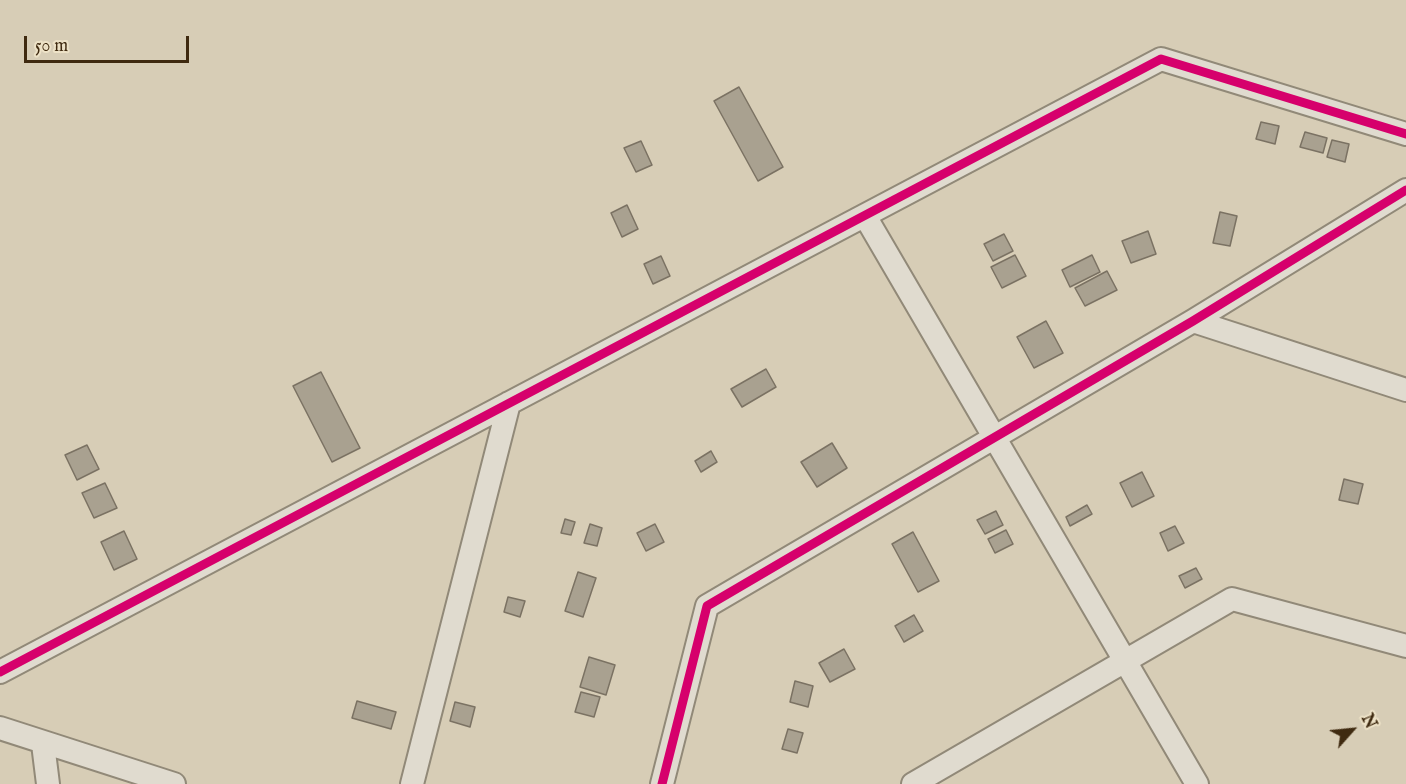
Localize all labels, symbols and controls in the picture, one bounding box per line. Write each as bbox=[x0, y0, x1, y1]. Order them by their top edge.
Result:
scale bar bbox=[27, 24, 192, 62]
text: 50 m bbox=[35, 35, 68, 58]
north arrow bbox=[1322, 700, 1382, 760]
text: N bbox=[1356, 711, 1380, 733]

